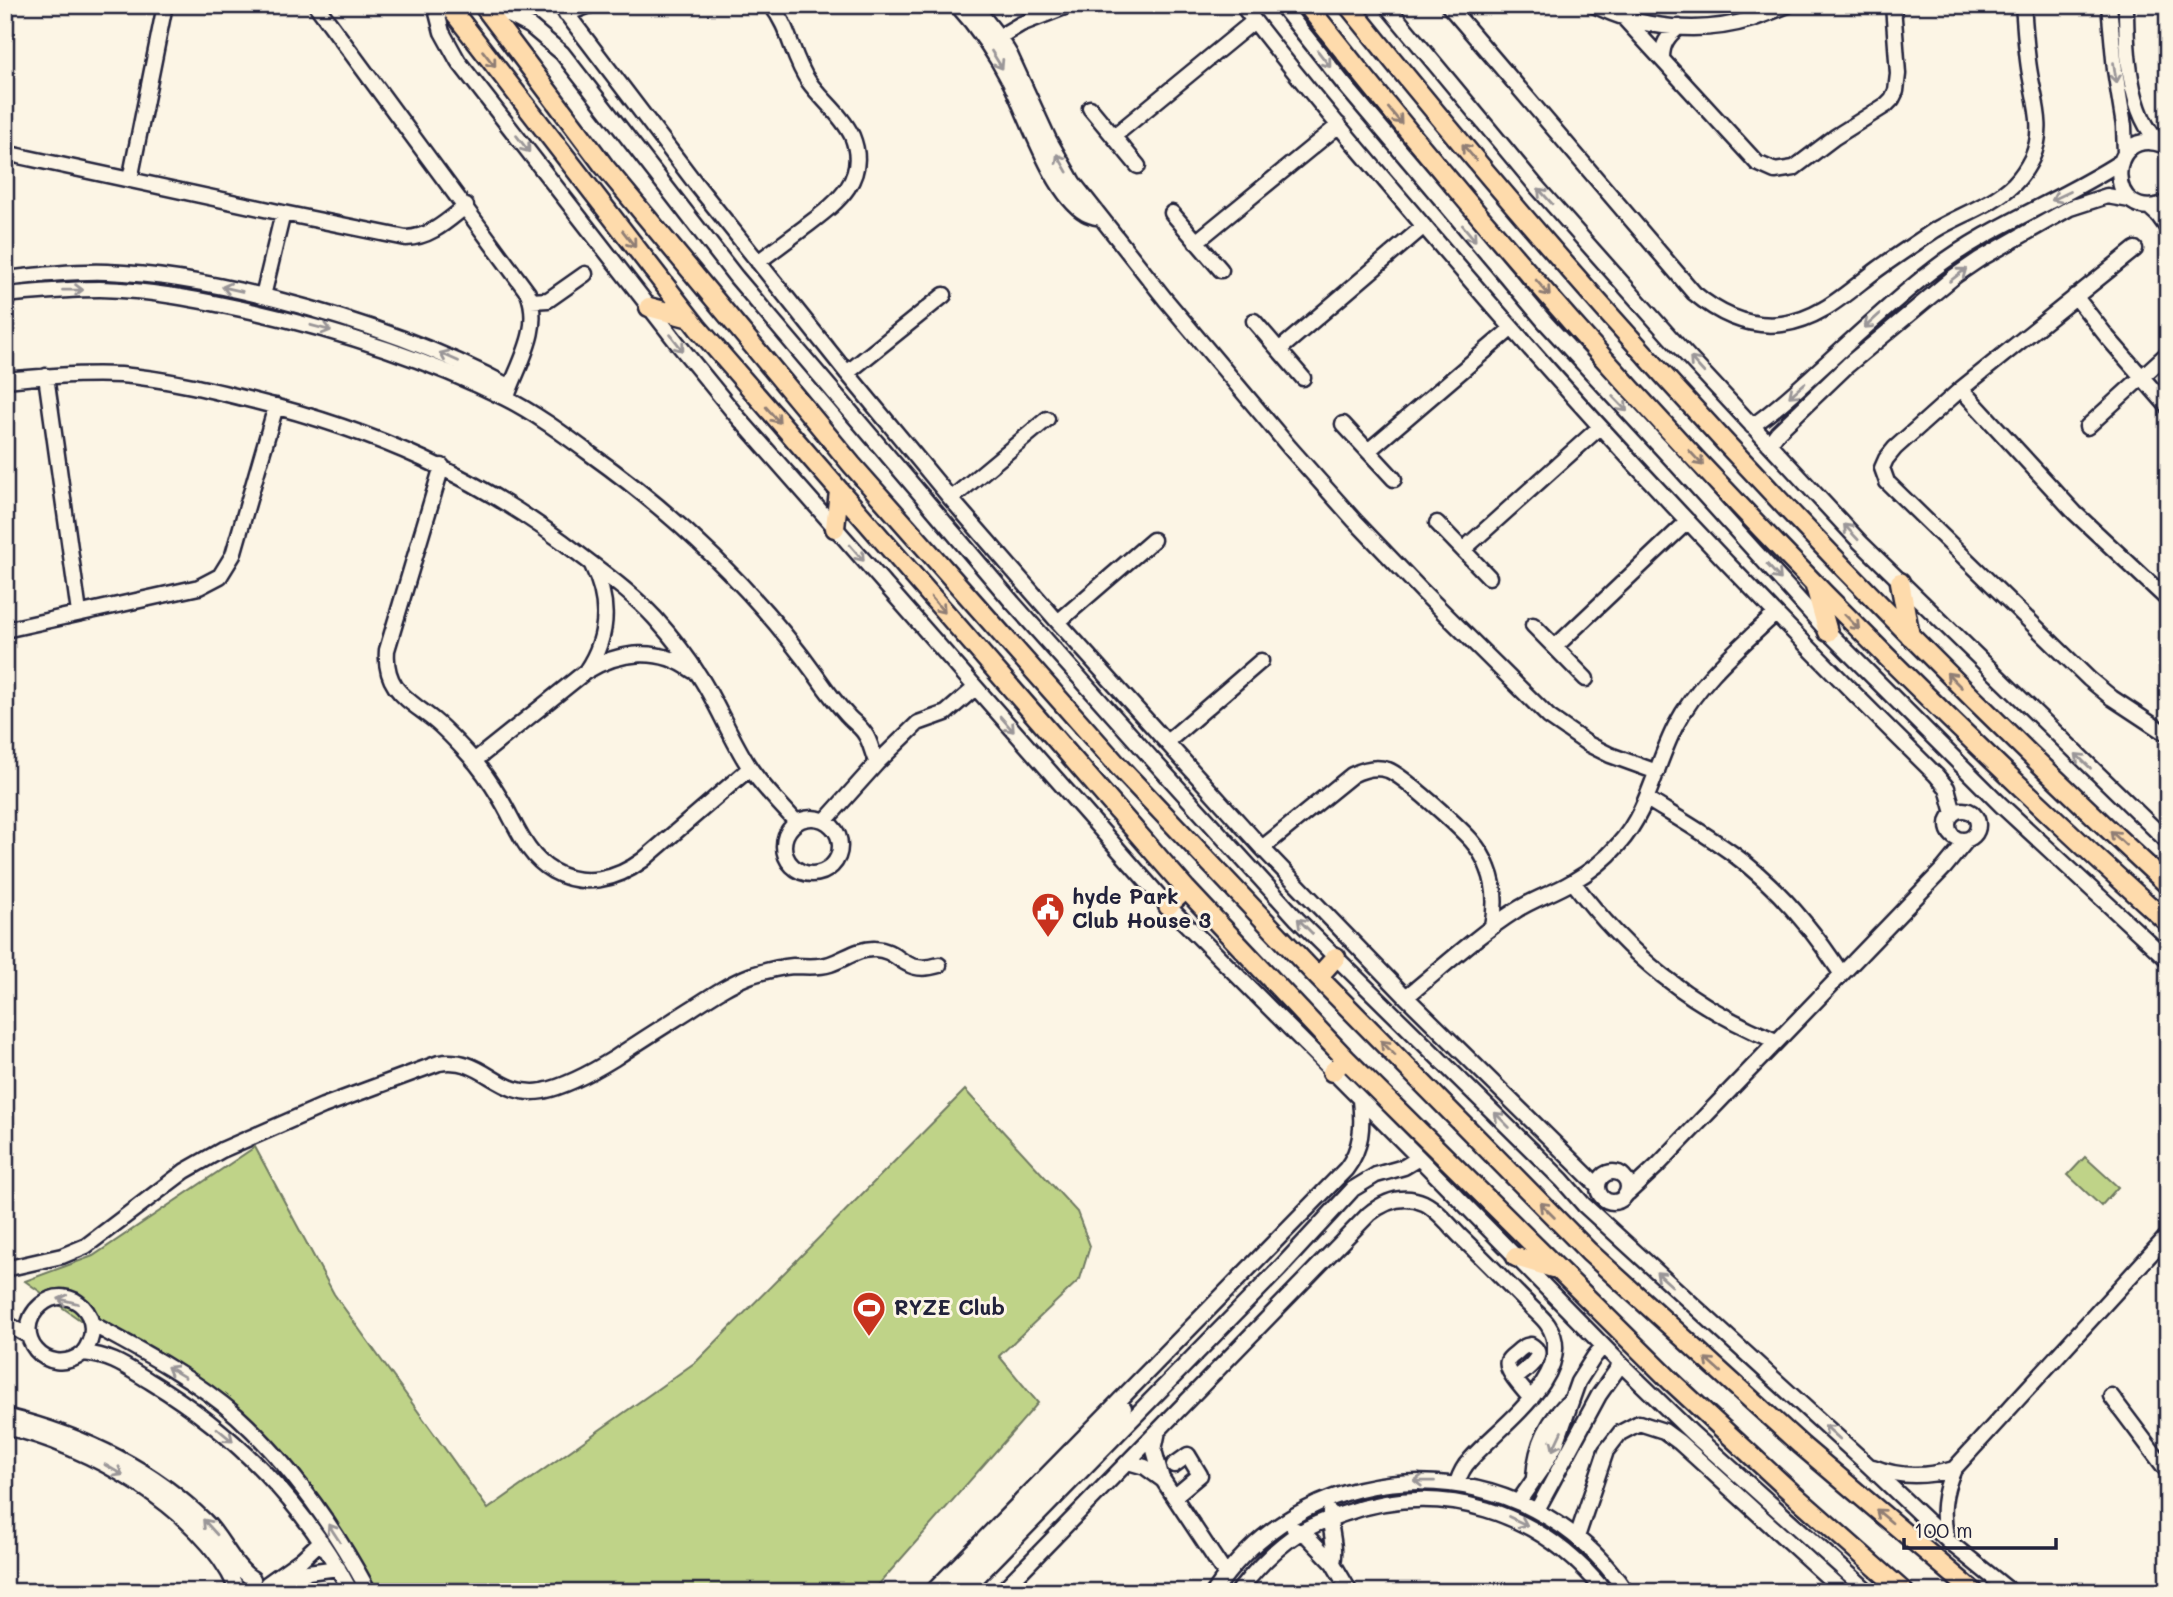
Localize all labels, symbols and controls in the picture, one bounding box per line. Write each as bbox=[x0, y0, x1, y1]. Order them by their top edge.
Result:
one-way arrow bbox=[1316, 49, 1331, 67]
one-way arrow bbox=[482, 50, 497, 68]
one-way arrow bbox=[991, 50, 1005, 70]
one-way arrow bbox=[2109, 61, 2122, 84]
one-way arrow bbox=[1387, 106, 1403, 124]
one-way arrow bbox=[515, 134, 530, 153]
one-way arrow bbox=[1461, 144, 1476, 162]
one-way arrow bbox=[1055, 154, 1069, 174]
one-way arrow bbox=[1537, 187, 1553, 205]
one-way arrow bbox=[2051, 190, 2072, 203]
one-way arrow bbox=[1461, 224, 1477, 242]
one-way arrow bbox=[621, 230, 636, 248]
one-way arrow bbox=[1948, 268, 1967, 282]
one-way arrow bbox=[1535, 279, 1551, 297]
one-way arrow bbox=[221, 282, 244, 295]
one-way arrow bbox=[61, 283, 84, 296]
one-way arrow bbox=[1863, 313, 1881, 329]
one-way arrow bbox=[310, 322, 332, 335]
one-way arrow bbox=[670, 333, 685, 352]
one-way arrow bbox=[439, 350, 460, 363]
one-way arrow bbox=[1688, 357, 1705, 374]
one-way arrow bbox=[1788, 382, 1806, 398]
one-way arrow bbox=[1611, 395, 1628, 412]
one-way arrow bbox=[765, 406, 781, 424]
one-way arrow bbox=[1687, 449, 1704, 466]
one-way arrow bbox=[1843, 524, 1860, 541]
one-way arrow bbox=[849, 544, 865, 562]
one-way arrow bbox=[1765, 562, 1781, 580]
one-way arrow bbox=[930, 596, 946, 614]
one-way arrow bbox=[1844, 614, 1861, 631]
one-way arrow bbox=[1946, 672, 1963, 689]
one-way arrow bbox=[999, 715, 1015, 733]
one-way arrow bbox=[2075, 753, 2092, 770]
one-way arrow bbox=[2110, 830, 2127, 847]
place label: hyde Park Club House 3 bbox=[1072, 882, 1211, 933]
public building icon: hyde Park Club House 3 bbox=[1029, 890, 1067, 939]
one-way arrow bbox=[1296, 918, 1313, 935]
one-way arrow bbox=[1379, 1040, 1396, 1057]
one-way arrow bbox=[1493, 1112, 1510, 1129]
one-way arrow bbox=[1539, 1202, 1556, 1219]
one-way arrow bbox=[1656, 1271, 1674, 1287]
sports icon: RYZE Club bbox=[850, 1289, 888, 1338]
place label: RYZE Club bbox=[894, 1293, 1005, 1320]
one-way arrow bbox=[57, 1294, 80, 1307]
one-way arrow bbox=[1705, 1358, 1723, 1374]
one-way arrow bbox=[167, 1365, 187, 1379]
one-way arrow bbox=[1823, 1424, 1841, 1440]
one-way arrow bbox=[216, 1427, 234, 1443]
one-way arrow bbox=[1550, 1430, 1563, 1451]
one-way arrow bbox=[103, 1463, 123, 1477]
one-way arrow bbox=[1413, 1474, 1436, 1488]
scale bar bbox=[1904, 1506, 2056, 1550]
one-way arrow bbox=[1875, 1508, 1893, 1524]
one-way arrow bbox=[1507, 1515, 1528, 1529]
text: 100 m bbox=[1914, 1516, 1973, 1543]
one-way arrow bbox=[202, 1518, 218, 1536]
one-way arrow bbox=[327, 1523, 341, 1543]

